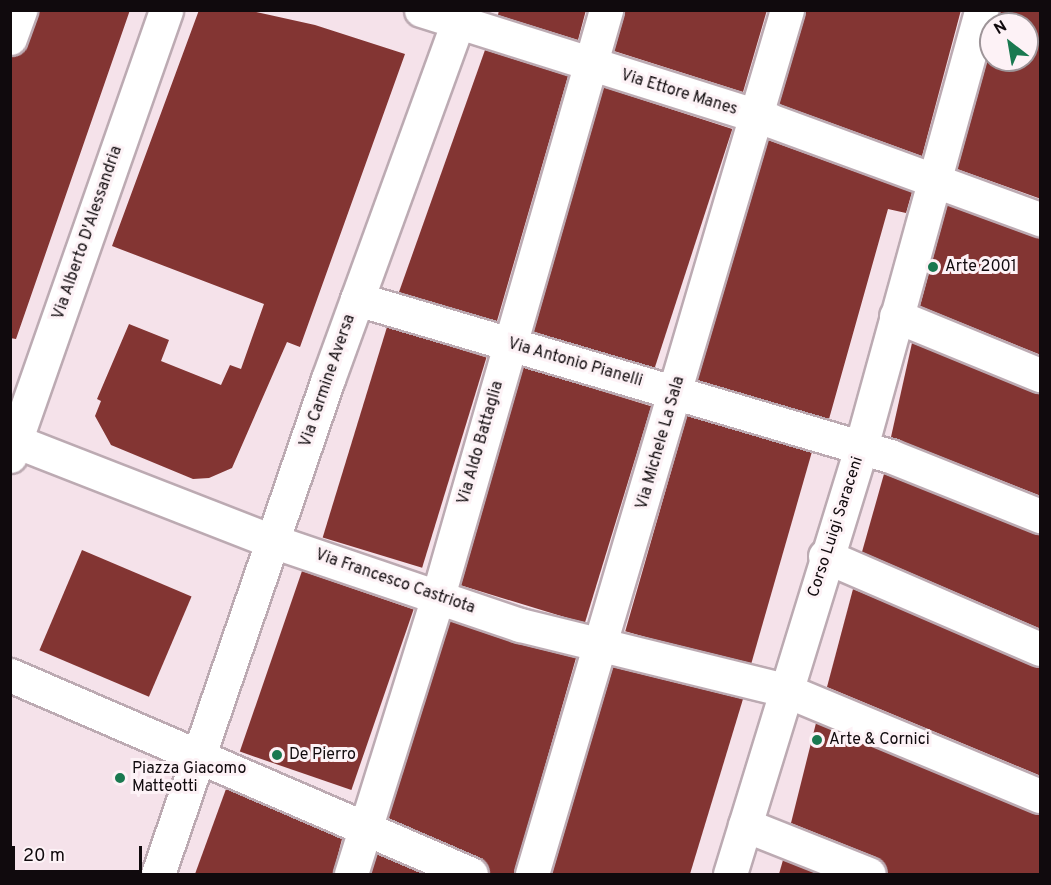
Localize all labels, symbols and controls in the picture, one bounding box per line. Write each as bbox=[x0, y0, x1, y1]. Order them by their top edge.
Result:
north arrow bbox=[979, 12, 1039, 72]
text: N bbox=[991, 17, 1011, 40]
street label: Via Ettore Manes bbox=[618, 66, 740, 120]
street label: Via Alberto D'Alessandria bbox=[49, 143, 127, 323]
place label: Arte 2001 bbox=[945, 257, 1017, 277]
marker: Arte 2001 bbox=[926, 260, 940, 274]
street label: Via Carmine Aversa bbox=[296, 312, 360, 450]
street label: Via Antonio Pianelli bbox=[505, 334, 645, 392]
street label: Via Michele La Sala bbox=[633, 374, 689, 512]
street label: Via Aldo Battaglia bbox=[454, 379, 508, 507]
street label: Corso Luigi Saraceni bbox=[804, 454, 868, 600]
street label: Via Francesco Castriota bbox=[313, 546, 477, 618]
place label: Arte & Cornici bbox=[829, 730, 930, 750]
marker: Arte & Cornici bbox=[810, 733, 824, 747]
place label: De Pierro bbox=[289, 745, 356, 765]
marker: De Pierro bbox=[270, 748, 284, 762]
place label: Piazza Giacomo Matteotti bbox=[132, 759, 246, 797]
marker: Piazza Giacomo Matteotti bbox=[113, 771, 127, 785]
scale bar bbox=[15, 834, 146, 872]
text: 20 m bbox=[23, 845, 65, 868]

